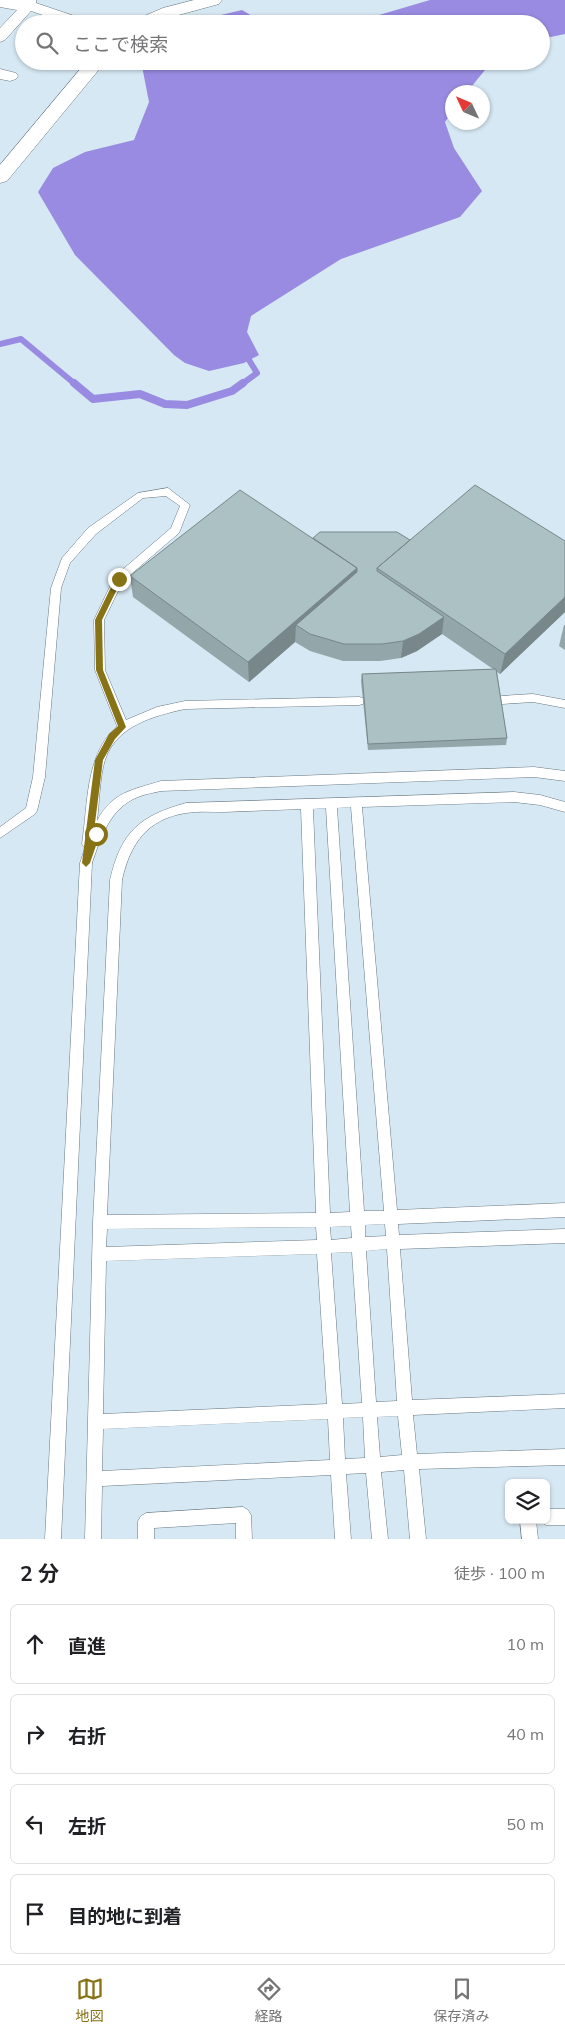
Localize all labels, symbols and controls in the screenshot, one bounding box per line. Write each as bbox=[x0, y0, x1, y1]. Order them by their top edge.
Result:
search box bbox=[15, 15, 550, 70]
icon: search bbox=[33, 29, 61, 57]
text: ここで検索 bbox=[73, 32, 168, 56]
north arrow bbox=[445, 85, 490, 130]
route end bbox=[108, 568, 131, 591]
route start bbox=[85, 823, 108, 846]
map controls bbox=[505, 1479, 550, 1524]
button: layers bbox=[505, 1479, 550, 1524]
text: 2 分 bbox=[20, 1560, 59, 1586]
text: 徒歩 · 100 m bbox=[454, 1563, 545, 1583]
icon: ahead bbox=[21, 1630, 49, 1658]
text: 直進 bbox=[68, 1634, 106, 1658]
text: 10 m bbox=[507, 1634, 544, 1654]
icon: right bbox=[21, 1720, 49, 1748]
text: 右折 bbox=[68, 1724, 106, 1748]
text: 40 m bbox=[507, 1724, 544, 1744]
icon: left bbox=[21, 1810, 49, 1838]
text: 左折 bbox=[68, 1814, 106, 1838]
text: 50 m bbox=[507, 1814, 544, 1834]
icon: arrive bbox=[21, 1900, 49, 1928]
text: 目的地に到着 bbox=[68, 1904, 182, 1928]
tab: 地図 bbox=[76, 1975, 104, 2025]
tab: 経路 bbox=[255, 1975, 283, 2025]
tab: 保存済み bbox=[434, 1975, 490, 2025]

